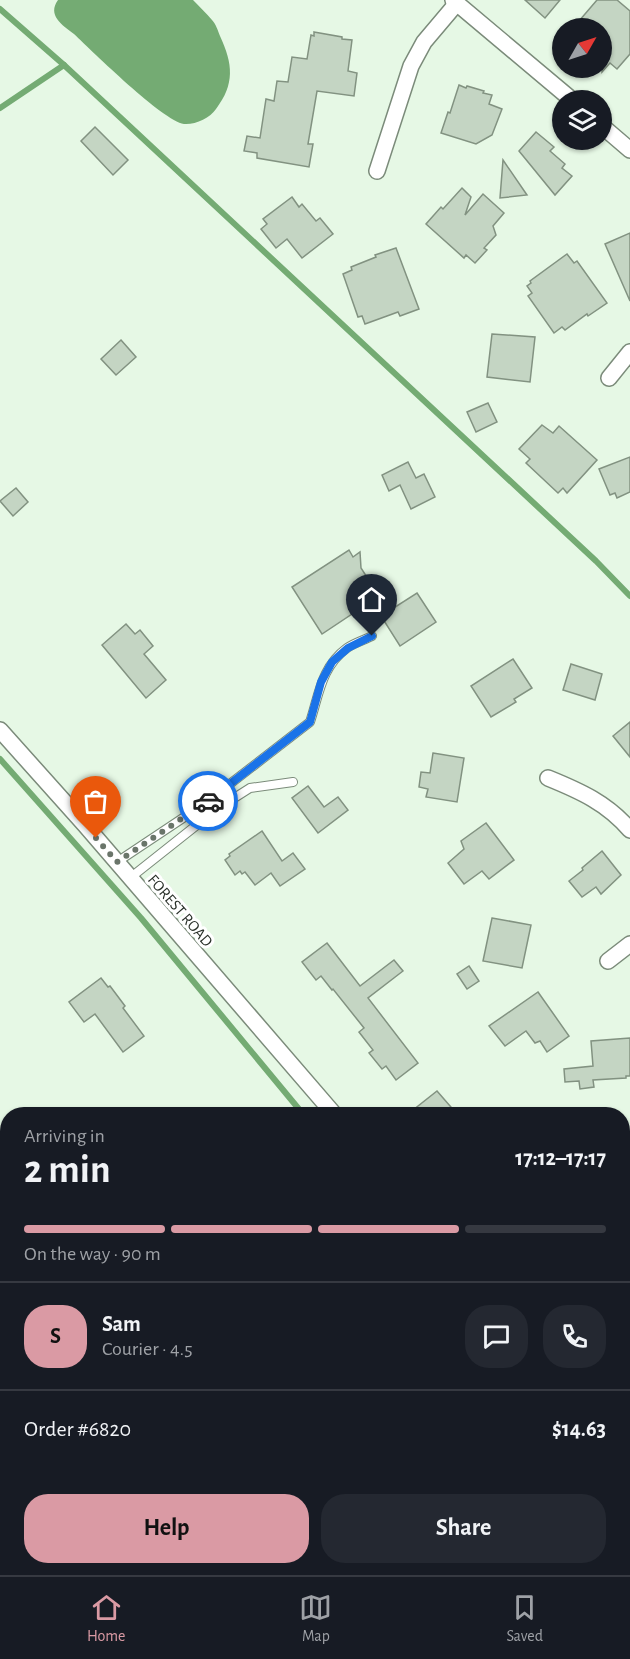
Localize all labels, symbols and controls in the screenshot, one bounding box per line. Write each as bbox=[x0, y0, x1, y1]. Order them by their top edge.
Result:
north arrow bbox=[552, 18, 612, 78]
map controls bbox=[552, 18, 612, 150]
button: layers bbox=[552, 90, 612, 150]
pin bbox=[346, 574, 397, 636]
icon: home bbox=[355, 583, 388, 616]
courier bbox=[178, 771, 238, 831]
pin bbox=[70, 776, 121, 838]
icon: bag bbox=[79, 785, 112, 818]
icon: car bbox=[192, 785, 225, 818]
street label: FOREST ROAD bbox=[145, 872, 216, 950]
text: Arriving in bbox=[24, 1126, 105, 1146]
text: 17:12–17:17 bbox=[515, 1147, 606, 1169]
text: 2 min bbox=[24, 1151, 111, 1190]
text: On the way · 90 m bbox=[24, 1244, 161, 1264]
button: chat bbox=[465, 1305, 528, 1368]
button: phone bbox=[543, 1305, 606, 1368]
text: Sam bbox=[102, 1313, 141, 1335]
text: S bbox=[50, 1325, 61, 1347]
text: Courier · 4.5 bbox=[102, 1339, 193, 1359]
text: Order #6820 bbox=[24, 1418, 131, 1440]
text: $14.63 bbox=[552, 1418, 606, 1440]
button: Help bbox=[24, 1494, 309, 1563]
button: Share bbox=[321, 1494, 606, 1563]
tab: Home bbox=[87, 1591, 125, 1646]
tab: Map bbox=[299, 1591, 332, 1646]
tab: Saved bbox=[506, 1591, 543, 1646]

